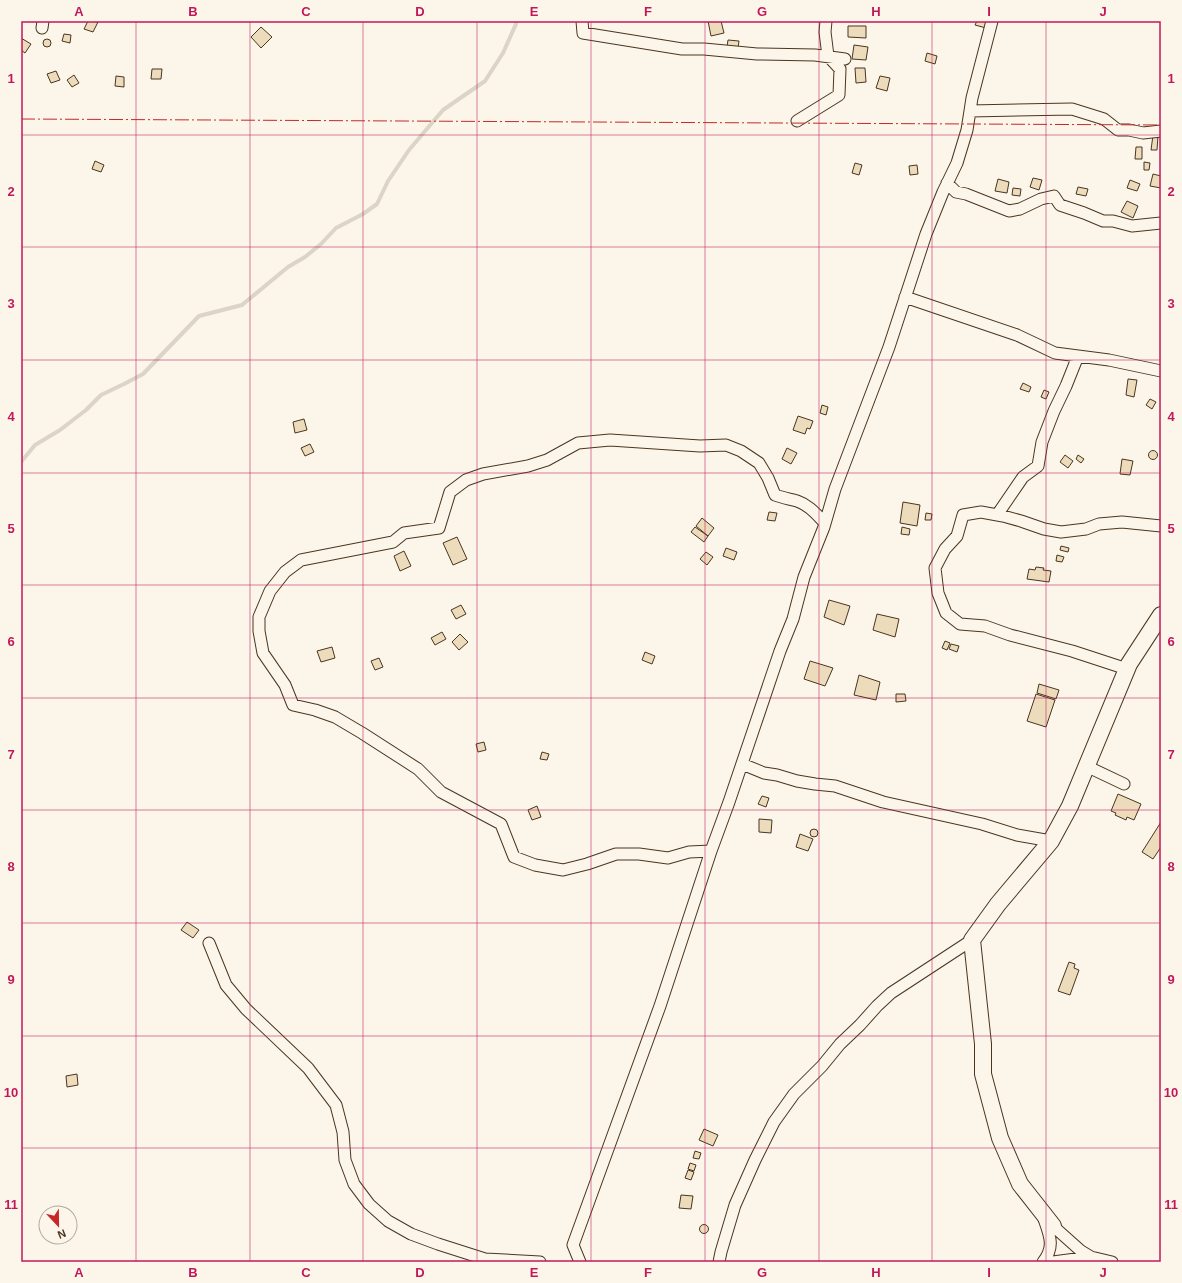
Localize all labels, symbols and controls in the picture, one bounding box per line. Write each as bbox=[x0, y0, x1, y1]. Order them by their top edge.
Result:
text: A bbox=[74, 4, 84, 19]
text: B bbox=[188, 4, 198, 19]
text: C bbox=[301, 4, 311, 19]
text: D bbox=[415, 4, 425, 19]
text: E bbox=[530, 4, 539, 19]
text: F bbox=[644, 4, 652, 19]
text: G bbox=[757, 4, 767, 19]
text: H bbox=[871, 4, 881, 19]
text: I bbox=[987, 4, 991, 19]
text: J bbox=[1099, 4, 1107, 19]
text: 1 bbox=[7, 71, 15, 86]
text: 1 bbox=[1167, 71, 1175, 86]
text: 2 bbox=[7, 184, 15, 199]
text: 2 bbox=[1167, 184, 1175, 199]
text: 3 bbox=[7, 296, 15, 311]
text: 3 bbox=[1167, 296, 1175, 311]
text: 4 bbox=[7, 409, 15, 424]
text: 4 bbox=[1167, 409, 1175, 424]
text: 5 bbox=[7, 521, 15, 536]
text: 5 bbox=[1167, 521, 1175, 536]
text: 6 bbox=[7, 634, 15, 649]
text: 6 bbox=[1167, 634, 1175, 649]
text: 7 bbox=[7, 747, 15, 762]
text: 7 bbox=[1167, 747, 1175, 762]
text: 8 bbox=[7, 859, 15, 874]
text: 8 bbox=[1167, 859, 1175, 874]
text: 9 bbox=[7, 972, 15, 987]
text: 9 bbox=[1167, 972, 1175, 987]
text: 10 bbox=[4, 1085, 18, 1100]
text: 10 bbox=[1164, 1085, 1178, 1100]
text: 11 bbox=[4, 1197, 18, 1212]
text: 11 bbox=[1164, 1197, 1178, 1212]
north arrow bbox=[38, 1205, 78, 1245]
text: N bbox=[56, 1227, 68, 1241]
text: A bbox=[74, 1265, 84, 1280]
text: B bbox=[188, 1265, 198, 1280]
text: C bbox=[301, 1265, 311, 1280]
text: D bbox=[415, 1265, 425, 1280]
text: E bbox=[530, 1265, 539, 1280]
text: F bbox=[644, 1265, 652, 1280]
text: G bbox=[757, 1265, 767, 1280]
text: H bbox=[871, 1265, 881, 1280]
text: I bbox=[987, 1265, 991, 1280]
text: J bbox=[1099, 1265, 1107, 1280]

